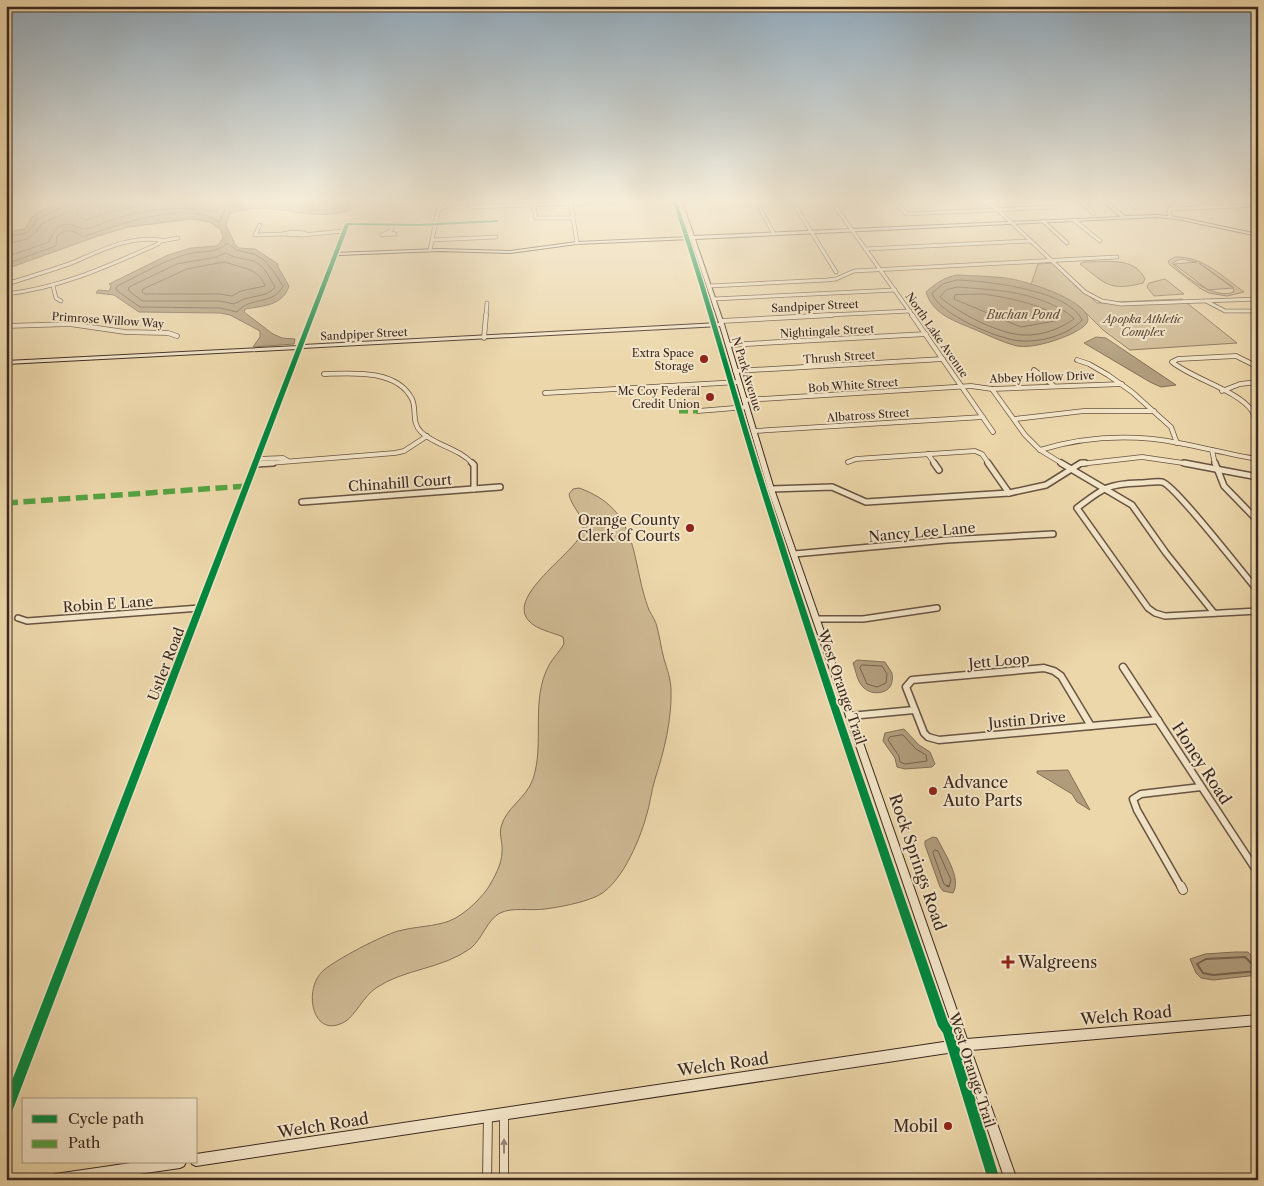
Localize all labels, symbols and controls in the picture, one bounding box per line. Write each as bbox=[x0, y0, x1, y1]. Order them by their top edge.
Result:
street label: North Lake Avenue bbox=[902, 290, 972, 380]
street label: Sandpiper Street bbox=[771, 297, 859, 315]
water label: Buchan Pond bbox=[985, 307, 1061, 322]
street label: Primrose Willow Way bbox=[51, 309, 165, 331]
park label: Apopka Athletic Complex bbox=[1101, 312, 1183, 339]
street label: Nightingale Street bbox=[780, 322, 875, 340]
street label: Sandpiper Street bbox=[320, 325, 408, 343]
street label: N Park Avenue bbox=[729, 335, 765, 413]
place label: Extra Space Storage bbox=[632, 346, 694, 373]
street label: Thrush Street bbox=[802, 347, 876, 367]
marker: Extra Space Storage bbox=[698, 353, 710, 365]
street label: Abbey Hollow Drive bbox=[988, 368, 1095, 386]
street label: Bob White Street bbox=[807, 375, 899, 395]
place label: Mc Coy Federal Credit Union bbox=[617, 384, 701, 411]
marker: Mc Coy Federal Credit Union bbox=[704, 391, 716, 403]
street label: Albatross Street bbox=[825, 405, 910, 425]
street label: Chinahill Court bbox=[348, 470, 452, 496]
place label: Orange County Clerk of Courts bbox=[578, 511, 680, 545]
street label: Nancy Lee Lane bbox=[868, 518, 976, 546]
marker: Orange County Clerk of Courts bbox=[684, 522, 696, 534]
street label: Robin E Lane bbox=[62, 592, 154, 616]
street label: Ustler Road bbox=[144, 624, 188, 703]
street label: West Orange Trail bbox=[814, 626, 870, 747]
street label: Jett Loop bbox=[966, 649, 1030, 673]
street label: Justin Drive bbox=[986, 708, 1067, 733]
street label: Honey Road bbox=[1168, 718, 1236, 808]
place label: Advance Auto Parts bbox=[942, 772, 1022, 810]
marker: Advance Auto Parts bbox=[927, 785, 939, 797]
street label: Rock Springs Road bbox=[885, 791, 951, 933]
place label: Walgreens bbox=[1017, 952, 1097, 972]
marker: Walgreens bbox=[1002, 956, 1014, 968]
street label: Welch Road bbox=[1078, 1001, 1173, 1029]
street label: West Orange Trail bbox=[945, 1009, 999, 1130]
street label: Welch Road bbox=[675, 1048, 770, 1080]
legend bbox=[22, 1098, 198, 1164]
street label: Welch Road bbox=[275, 1108, 370, 1142]
text: Cycle path bbox=[68, 1109, 145, 1128]
place label: Mobil bbox=[893, 1116, 938, 1136]
marker: Mobil bbox=[942, 1120, 954, 1132]
text: Path bbox=[68, 1133, 101, 1152]
one-way arrow bbox=[500, 1138, 508, 1154]

